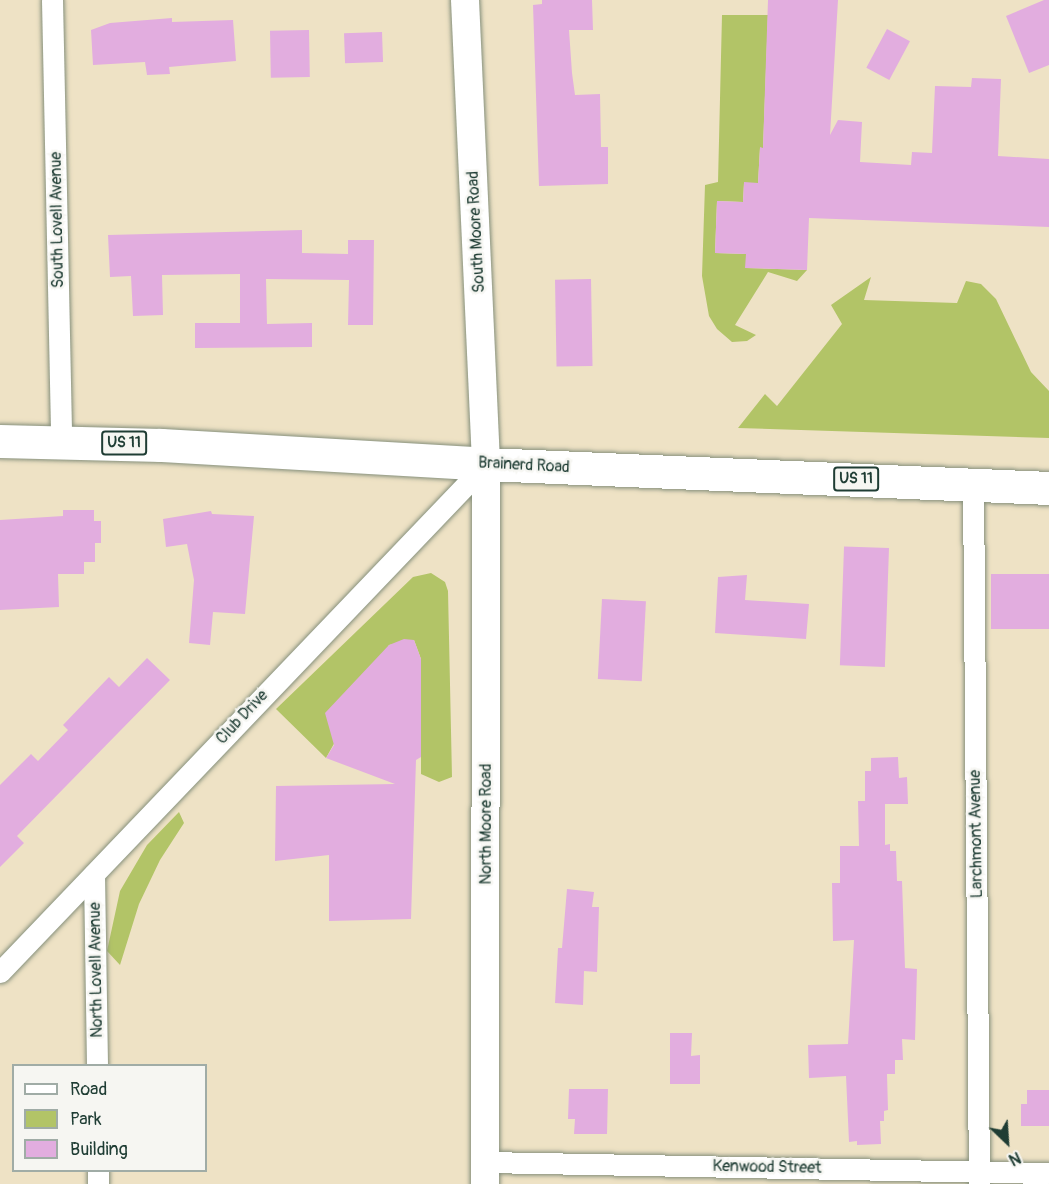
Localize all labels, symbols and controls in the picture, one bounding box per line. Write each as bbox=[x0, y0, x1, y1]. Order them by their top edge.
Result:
street label: South Lovell Avenue bbox=[46, 152, 68, 288]
street label: South Moore Road bbox=[463, 171, 489, 293]
road number: US 11 bbox=[100, 431, 148, 455]
street label: Brainerd Road bbox=[478, 453, 570, 477]
road number: US 11 bbox=[832, 467, 880, 491]
street label: Club Drive bbox=[212, 686, 272, 748]
street label: North Moore Road bbox=[476, 763, 496, 885]
street label: Larchmont Avenue bbox=[965, 770, 987, 898]
street label: North Lovell Avenue bbox=[85, 902, 107, 1038]
legend bbox=[12, 1064, 207, 1172]
text: Road bbox=[70, 1078, 107, 1101]
text: Park bbox=[70, 1108, 102, 1131]
north arrow bbox=[977, 1112, 1037, 1172]
text: Building bbox=[70, 1138, 128, 1161]
text: N bbox=[1005, 1147, 1024, 1170]
street label: Kenwood Street bbox=[712, 1156, 822, 1178]

